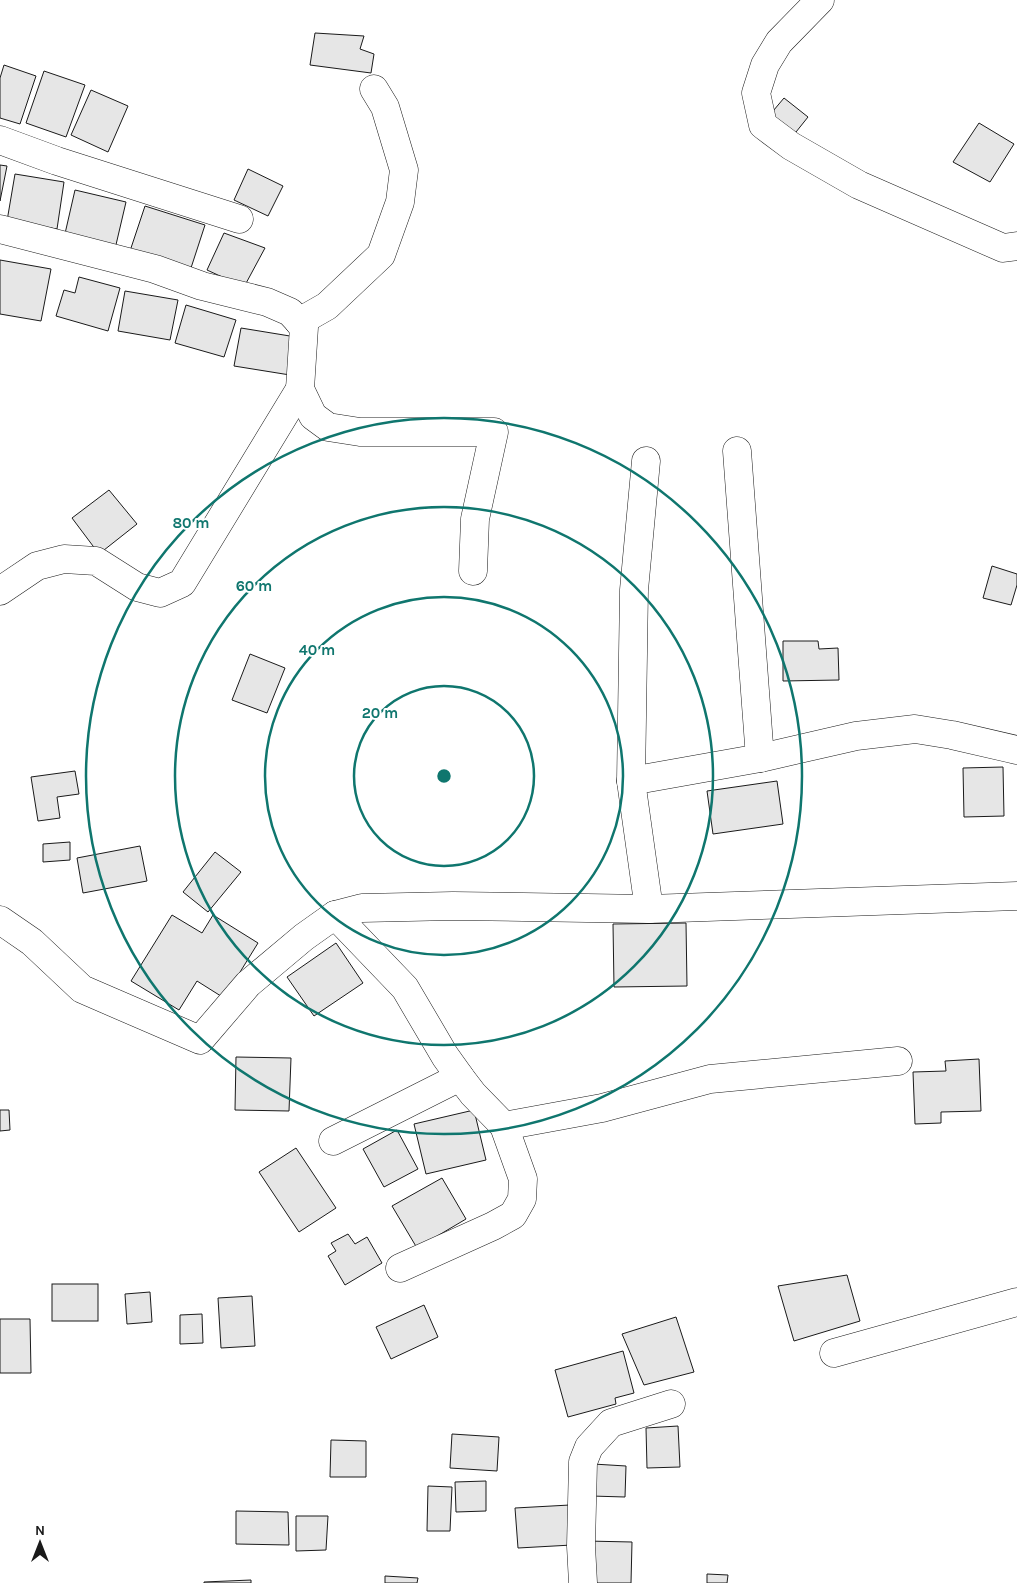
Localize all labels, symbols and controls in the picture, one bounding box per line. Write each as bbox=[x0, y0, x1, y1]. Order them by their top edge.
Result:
text: 80 m bbox=[172, 514, 210, 532]
text: 60 m bbox=[236, 577, 272, 595]
text: 40 m bbox=[299, 641, 335, 659]
text: 20 m bbox=[362, 704, 398, 722]
centre of rings bbox=[435, 767, 453, 785]
north arrow bbox=[15, 1518, 65, 1568]
text: N bbox=[35, 1522, 45, 1539]

